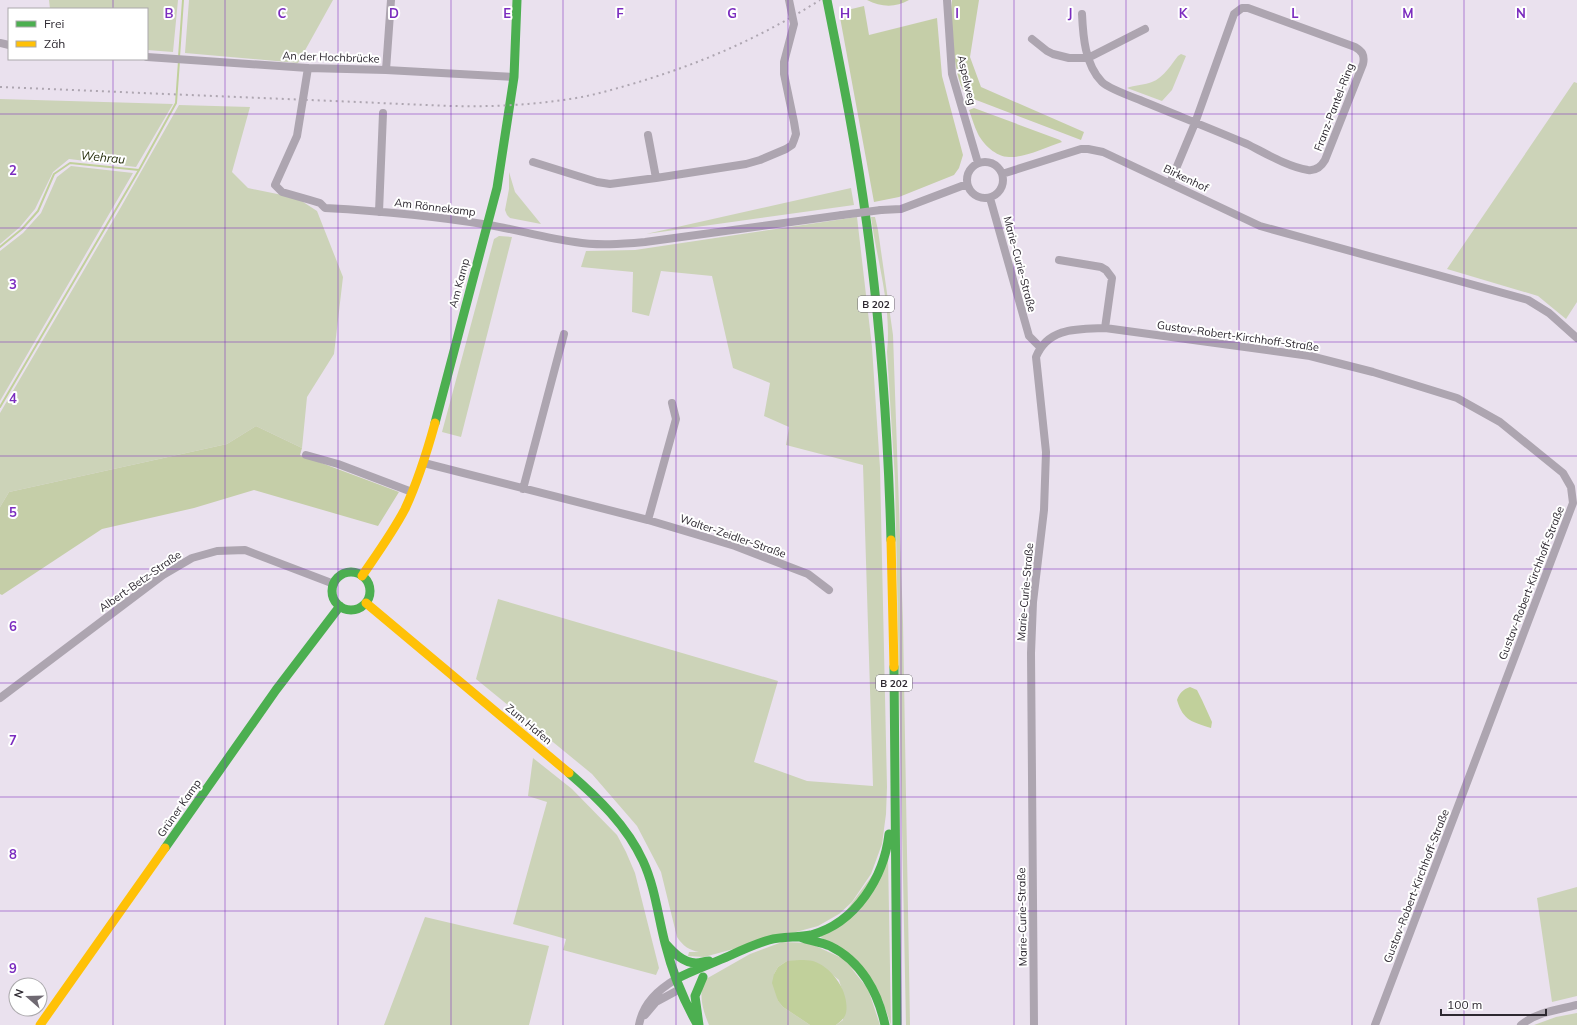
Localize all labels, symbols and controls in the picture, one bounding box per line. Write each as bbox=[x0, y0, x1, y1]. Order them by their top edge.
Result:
text: B bbox=[165, 5, 174, 21]
text: C bbox=[278, 5, 287, 21]
text: D bbox=[389, 5, 399, 21]
text: E bbox=[503, 5, 511, 21]
text: F bbox=[616, 5, 624, 21]
text: G bbox=[727, 5, 737, 21]
text: H bbox=[840, 5, 850, 21]
text: I bbox=[955, 5, 959, 21]
text: J bbox=[1068, 5, 1072, 21]
text: K bbox=[1179, 5, 1189, 21]
text: L bbox=[1291, 5, 1299, 21]
text: M bbox=[1402, 5, 1414, 21]
text: N bbox=[1516, 5, 1526, 21]
legend bbox=[8, 8, 148, 60]
text: Frei bbox=[44, 16, 64, 31]
text: Zäh bbox=[44, 36, 65, 51]
street label: An der Hochbrücke bbox=[282, 48, 380, 66]
street label: Aspelweg bbox=[954, 54, 980, 106]
street label: Franz-Pantel-Ring bbox=[1311, 61, 1357, 153]
water label: Wehrau bbox=[80, 147, 126, 167]
street label: Birkenhof bbox=[1161, 161, 1211, 195]
text: 2 bbox=[9, 162, 17, 178]
street label: Am Rönnekamp bbox=[394, 195, 477, 219]
street label: Marie-Curie-Straße bbox=[1000, 215, 1040, 313]
street label: Am Kamp bbox=[446, 256, 472, 309]
text: 3 bbox=[9, 276, 17, 292]
road number: B 202 bbox=[858, 296, 894, 312]
street label: Gustav-Robert-Kirchhoff-Straße bbox=[1156, 318, 1320, 354]
text: 4 bbox=[9, 390, 17, 406]
text: 5 bbox=[9, 504, 17, 520]
street label: Gustav-Robert-Kirchhoff-Straße bbox=[1495, 504, 1567, 662]
street label: Walter-Zeidler-Straße bbox=[678, 511, 788, 561]
street label: Marie-Curie-Straße bbox=[1014, 542, 1036, 642]
street label: Albert-Betz-Straße bbox=[96, 547, 184, 615]
text: 6 bbox=[9, 618, 17, 634]
road number: B 202 bbox=[876, 675, 912, 691]
street label: Zum Hafen bbox=[503, 701, 555, 747]
text: 7 bbox=[9, 732, 17, 748]
street label: Grüner Kamp bbox=[154, 776, 204, 840]
street label: Gustav-Robert-Kirchhoff-Straße bbox=[1380, 807, 1452, 965]
text: 8 bbox=[9, 846, 17, 862]
street label: Marie-Curie-Straße bbox=[1014, 868, 1030, 966]
text: 9 bbox=[9, 960, 17, 976]
north arrow bbox=[8, 977, 48, 1017]
text: N bbox=[11, 987, 27, 1000]
scale bar bbox=[1441, 991, 1546, 1017]
text: 100 m bbox=[1447, 997, 1482, 1012]

